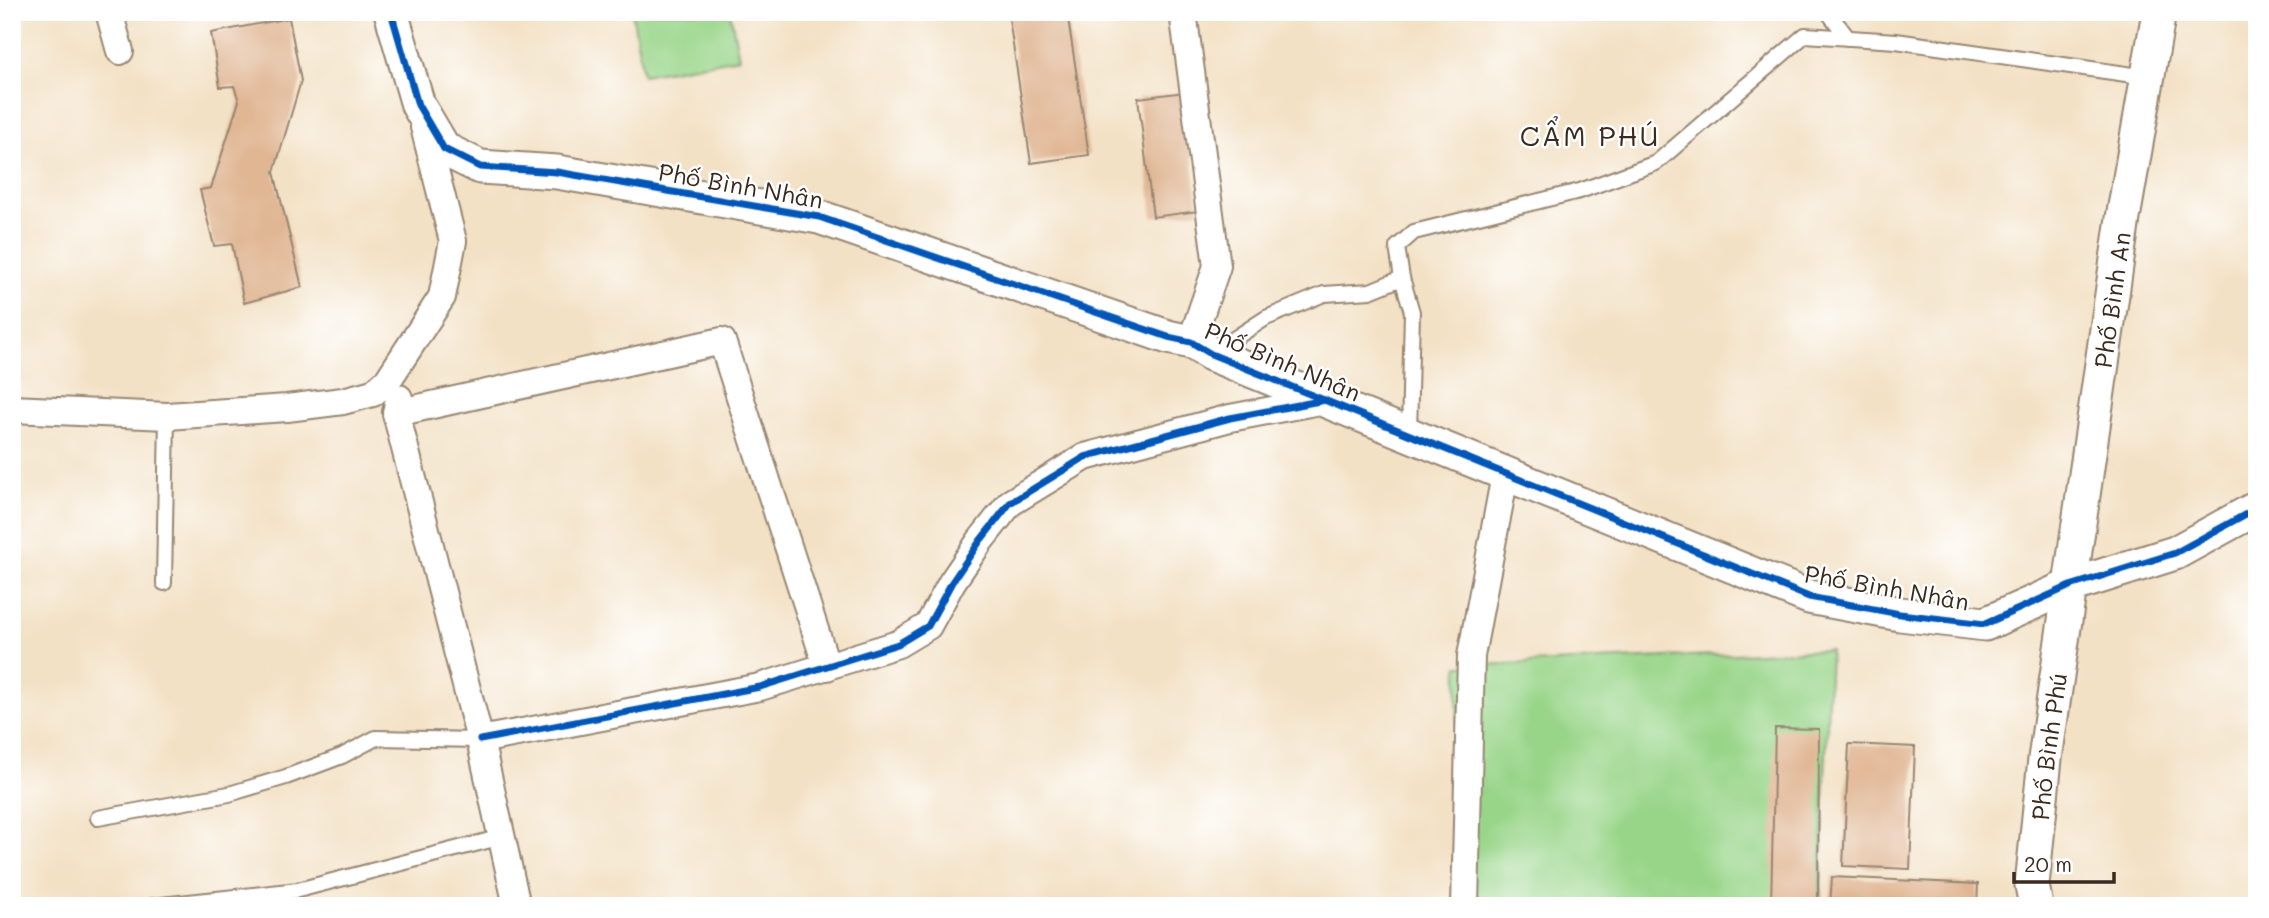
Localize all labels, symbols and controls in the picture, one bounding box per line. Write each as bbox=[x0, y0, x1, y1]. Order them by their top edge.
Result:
district label: CẨM PHÚ bbox=[1520, 116, 1660, 153]
street label: Phố Bình Nhân bbox=[656, 155, 826, 215]
street label: Phố Bình An bbox=[2086, 230, 2136, 370]
street label: Phố Bình Nhân bbox=[1200, 314, 1366, 408]
street label: Phố Bình Nhân bbox=[1802, 557, 1972, 617]
street label: Phố Bình Phú bbox=[2023, 670, 2073, 822]
scale bar bbox=[2014, 841, 2113, 885]
text: 20 m bbox=[2024, 850, 2072, 877]

